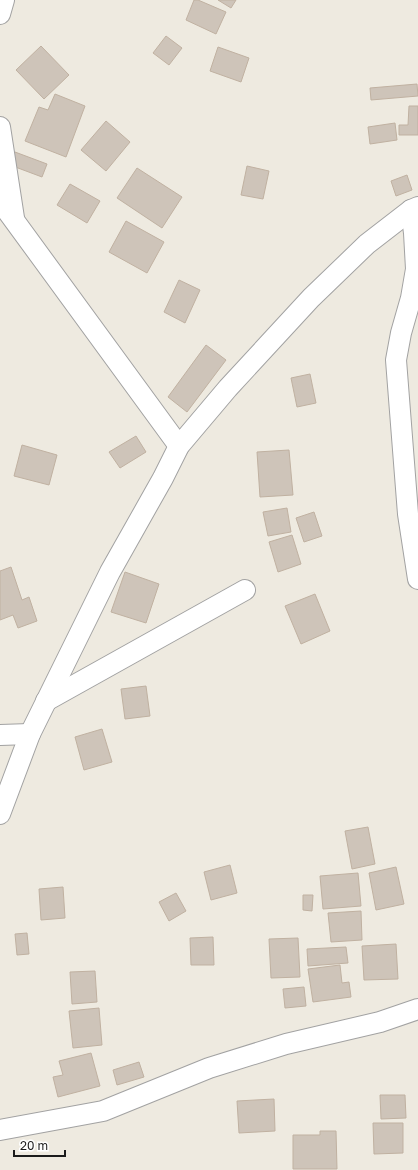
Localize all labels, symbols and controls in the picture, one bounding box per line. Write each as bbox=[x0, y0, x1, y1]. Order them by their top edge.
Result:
scale bar bbox=[14, 1132, 65, 1158]
text: 20 m bbox=[20, 1138, 48, 1153]

